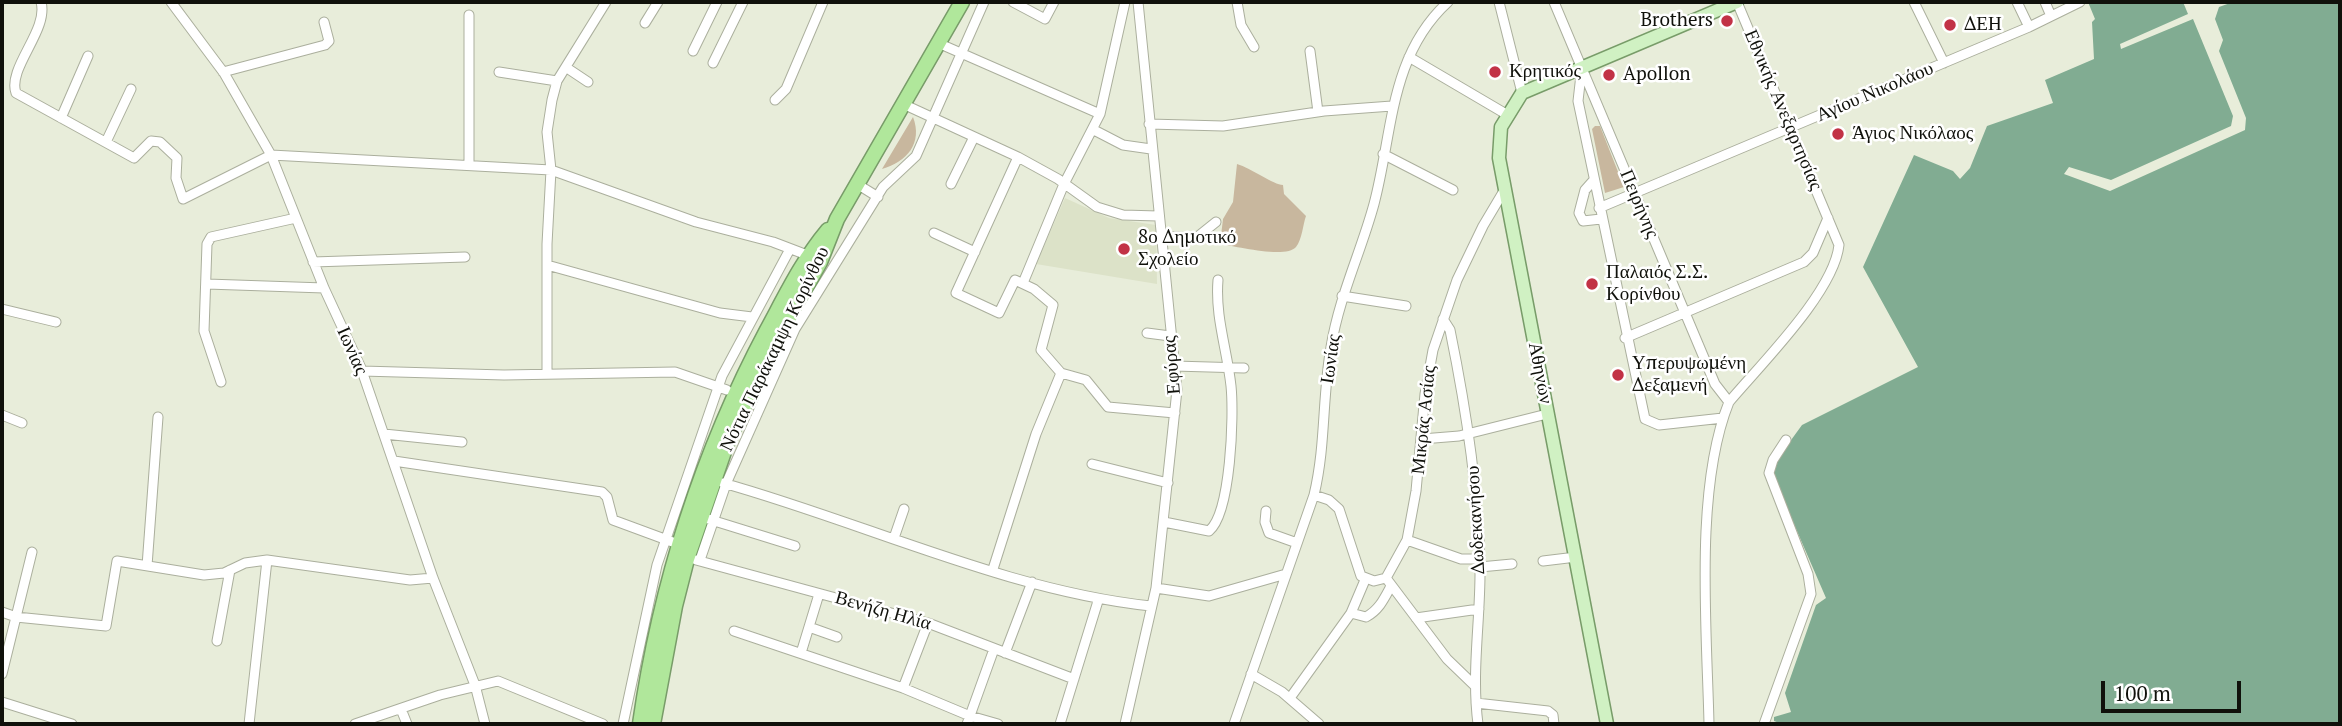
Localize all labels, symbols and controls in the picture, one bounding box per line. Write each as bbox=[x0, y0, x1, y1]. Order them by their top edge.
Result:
place label: Brothers bbox=[1640, 10, 1713, 32]
marker: Brothers bbox=[1719, 13, 1735, 29]
place label: ΔΕΗ bbox=[1964, 14, 2002, 36]
marker: ΔΕΗ bbox=[1942, 17, 1958, 33]
street label: Εθνικής Ανεξαρτησίας bbox=[1739, 26, 1827, 194]
street label: Αγίου Νικολάου bbox=[1813, 57, 1937, 127]
place label: Κρητικός bbox=[1509, 61, 1581, 83]
marker: Κρητικός bbox=[1487, 64, 1503, 80]
place label: Apollon bbox=[1623, 64, 1690, 86]
marker: Apollon bbox=[1601, 67, 1617, 83]
place label: Άγιος Νικόλαος bbox=[1852, 123, 1973, 145]
marker: Άγιος Νικόλαος bbox=[1830, 126, 1846, 142]
street label: Πειρήνης bbox=[1614, 166, 1664, 242]
place label: 8ο Δημοτικό Σχολείο bbox=[1138, 227, 1236, 271]
marker: 8ο Δημοτικό Σχολείο bbox=[1116, 241, 1132, 257]
street label: Νότια Παράκαμψη Κορίνθου bbox=[715, 243, 835, 455]
place label: Παλαιός Σ.Σ. Κορίνθου bbox=[1606, 262, 1708, 306]
marker: Παλαιός Σ.Σ. Κορίνθου bbox=[1584, 276, 1600, 292]
street label: Ιωνίας bbox=[331, 324, 373, 378]
street label: Ιωνίας bbox=[1316, 333, 1346, 385]
street label: Εφύρας bbox=[1158, 335, 1186, 395]
street label: Αθηνών bbox=[1523, 340, 1557, 406]
place label: Υπερυψωμένη Δεξαμενή bbox=[1632, 353, 1746, 397]
street label: Μικράς Ασίας bbox=[1407, 364, 1441, 476]
marker: Υπερυψωμένη Δεξαμενή bbox=[1610, 367, 1626, 383]
street label: Δωδεκανήσου bbox=[1462, 465, 1490, 575]
street label: Βενήζη Ηλία bbox=[832, 586, 934, 636]
scale bar bbox=[2104, 666, 2244, 710]
text: 100 m bbox=[2114, 679, 2171, 707]

